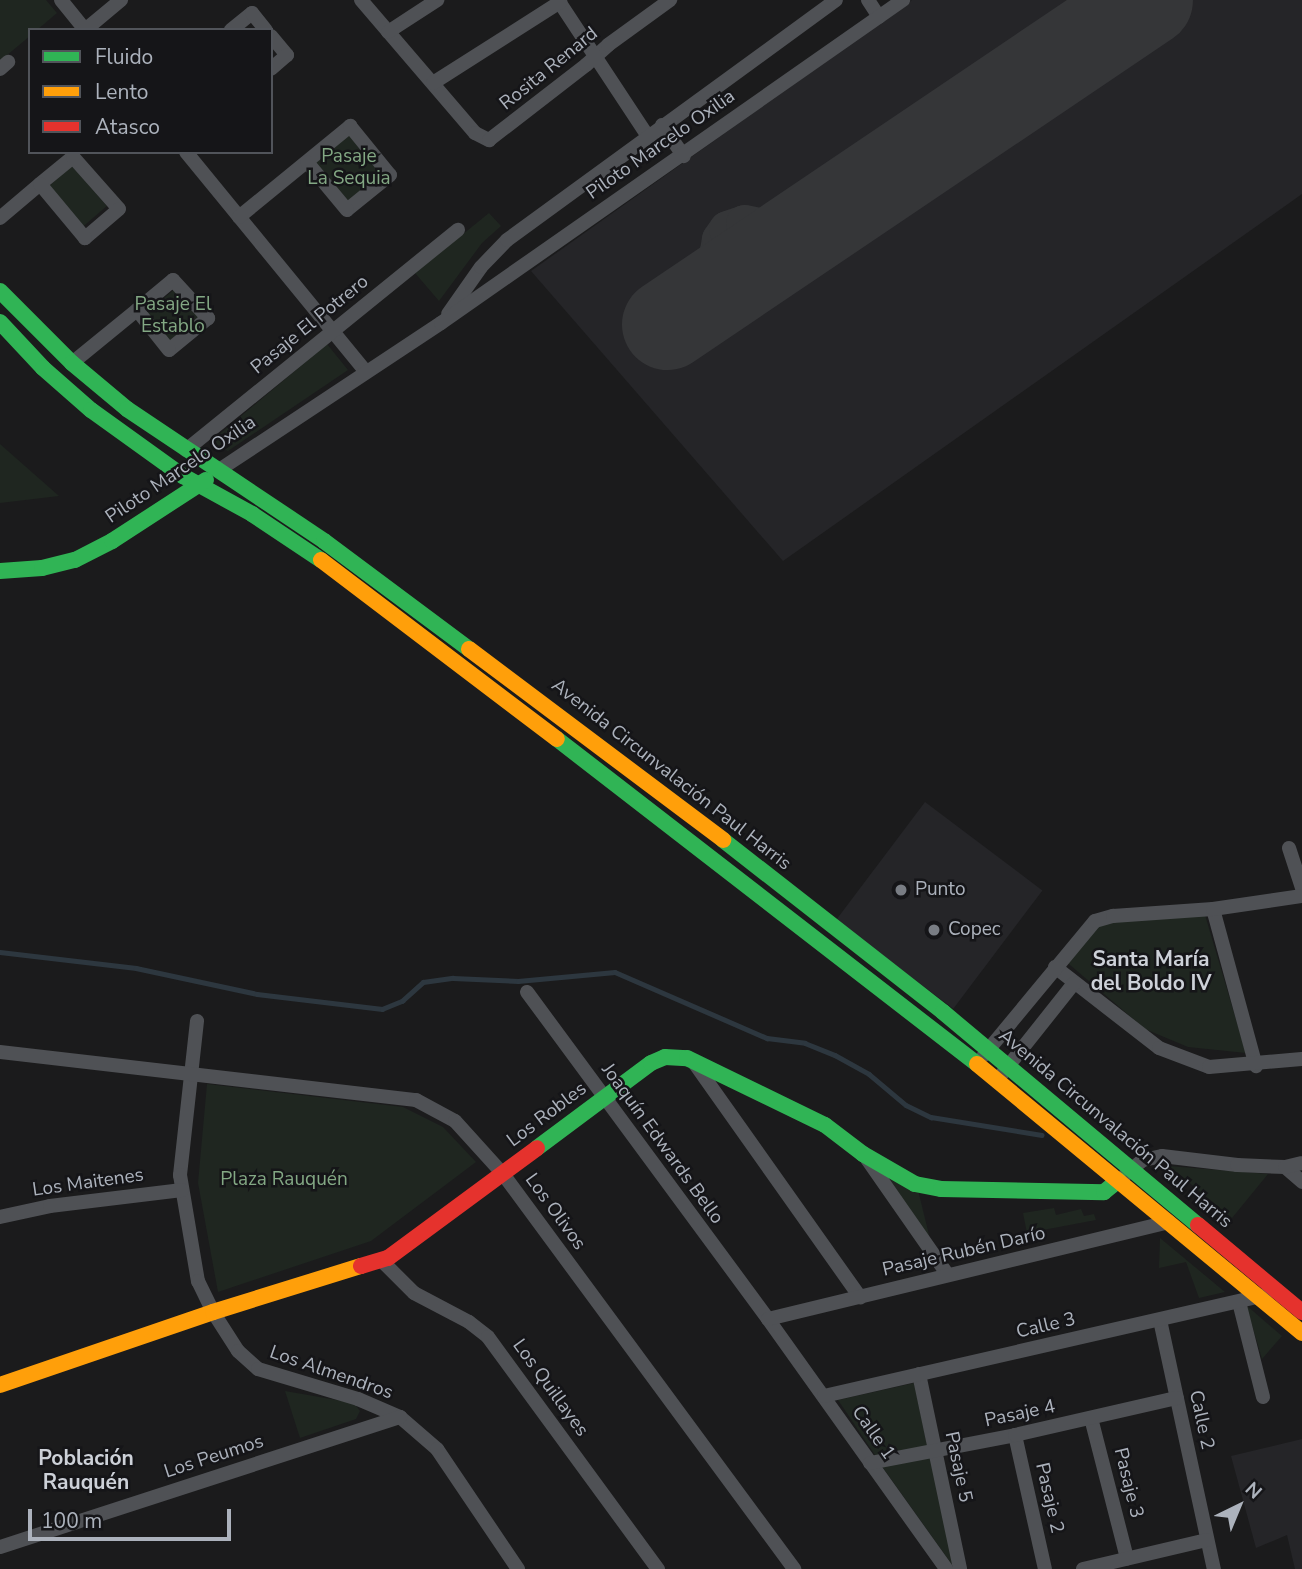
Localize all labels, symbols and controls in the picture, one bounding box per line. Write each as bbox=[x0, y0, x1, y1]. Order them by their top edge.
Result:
street label: Rosita Renard bbox=[495, 23, 603, 115]
legend bbox=[28, 28, 273, 154]
text: Fluido bbox=[95, 43, 153, 71]
text: Lento bbox=[95, 78, 148, 106]
street label: Piloto Marcelo Oxilia bbox=[582, 85, 740, 205]
text: Atasco bbox=[95, 113, 160, 141]
park label: Pasaje La Sequia bbox=[307, 146, 391, 190]
street label: Pasaje El Potrero bbox=[247, 271, 373, 379]
park label: Pasaje El Establo bbox=[134, 294, 212, 338]
street label: Piloto Marcelo Oxilia bbox=[102, 411, 260, 529]
street label: Avenida Circunvalación Paul Harris bbox=[547, 674, 795, 876]
place label: Punto bbox=[915, 879, 965, 901]
marker: Punto bbox=[893, 882, 909, 898]
place label: Copec bbox=[948, 919, 1001, 941]
marker: Copec bbox=[926, 922, 942, 938]
district label: Santa María del Boldo IV bbox=[1091, 946, 1211, 996]
street label: Avenida Circunvalación Paul Harris bbox=[994, 1025, 1236, 1233]
street label: Joaquín Edwards Bello bbox=[596, 1059, 728, 1229]
street label: Los Robles bbox=[503, 1078, 591, 1152]
street label: Los Maitenes bbox=[31, 1164, 145, 1202]
park label: Plaza Rauquén bbox=[220, 1169, 348, 1191]
street label: Los Olivos bbox=[520, 1169, 590, 1255]
street label: Pasaje Rubén Darío bbox=[880, 1222, 1048, 1282]
street label: Calle 3 bbox=[1014, 1308, 1078, 1344]
street label: Los Quillayes bbox=[507, 1335, 593, 1441]
street label: Los Almendros bbox=[266, 1341, 396, 1405]
street label: Calle 2 bbox=[1184, 1388, 1218, 1452]
street label: Pasaje 4 bbox=[983, 1395, 1057, 1433]
street label: Calle 1 bbox=[846, 1402, 900, 1464]
street label: Los Peumos bbox=[161, 1430, 267, 1484]
street label: Pasaje 5 bbox=[939, 1430, 977, 1504]
district label: Población Rauquén bbox=[38, 1445, 134, 1495]
street label: Pasaje 3 bbox=[1108, 1445, 1148, 1521]
street label: Pasaje 2 bbox=[1030, 1460, 1068, 1536]
north arrow bbox=[1204, 1471, 1274, 1541]
text: N bbox=[1239, 1476, 1267, 1505]
scale bar bbox=[32, 1496, 234, 1540]
text: 100 m bbox=[41, 1507, 102, 1535]

